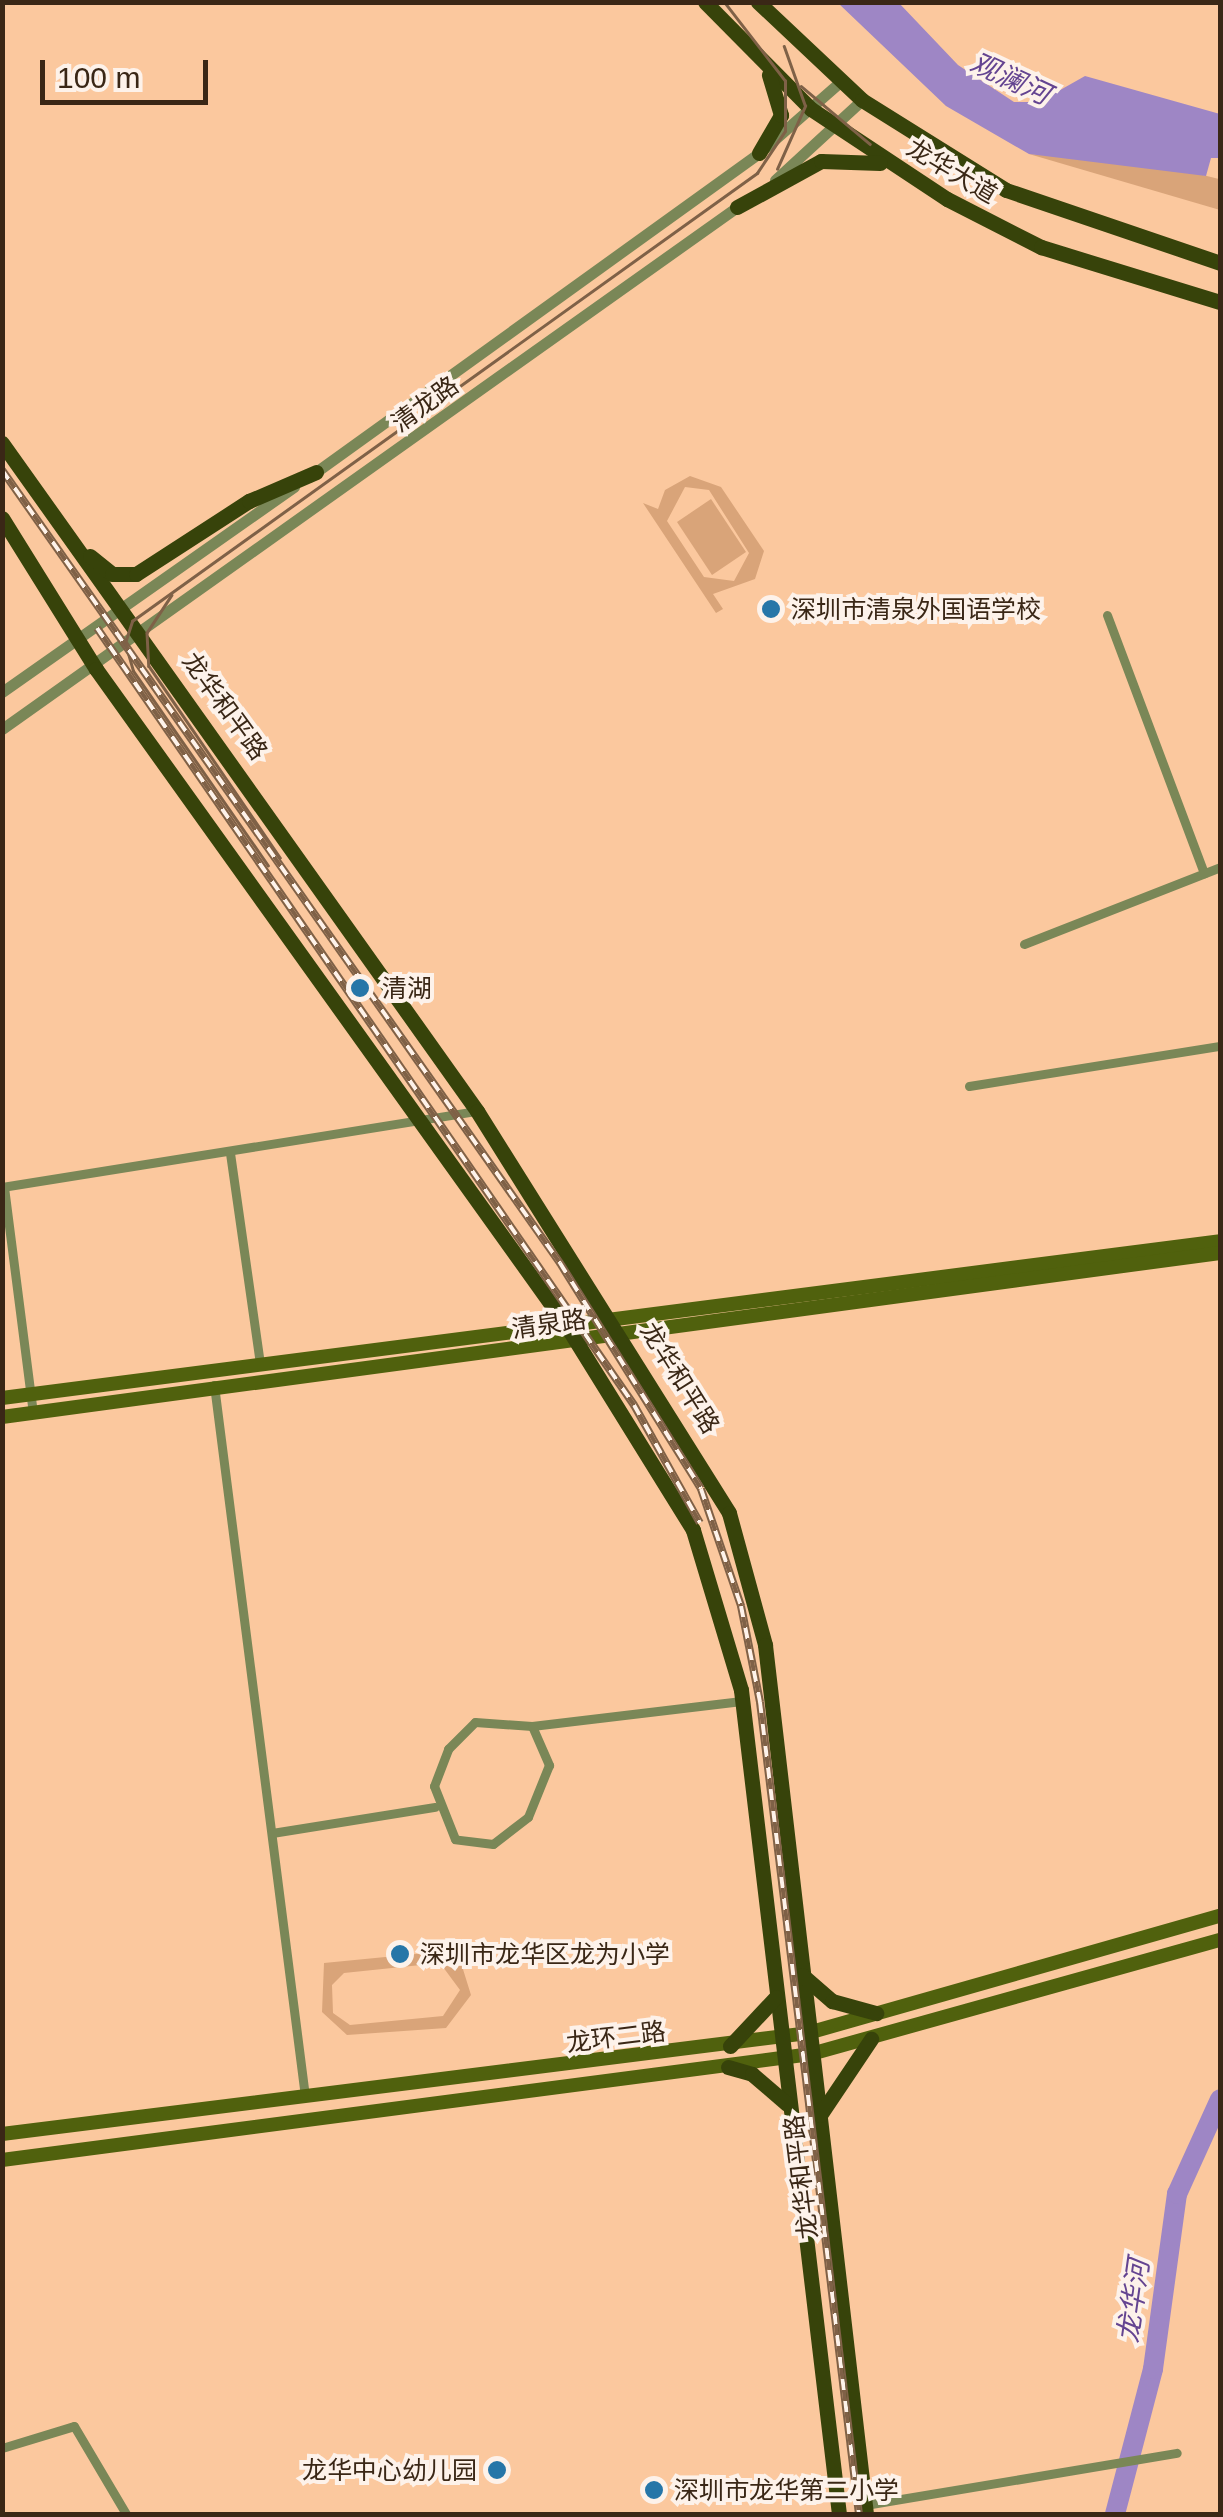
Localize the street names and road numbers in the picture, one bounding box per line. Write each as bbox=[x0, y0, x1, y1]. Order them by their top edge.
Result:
street label: 龙华大道 bbox=[901, 132, 1003, 210]
street label: 清龙路 bbox=[386, 370, 464, 438]
street label: 龙华和平路 bbox=[176, 647, 274, 765]
street label: 清泉路 bbox=[510, 1304, 588, 1344]
street label: 龙华和平路 bbox=[634, 1317, 726, 1439]
street label: 龙环二路 bbox=[565, 2016, 667, 2058]
street label: 龙华和平路 bbox=[778, 2113, 824, 2241]

